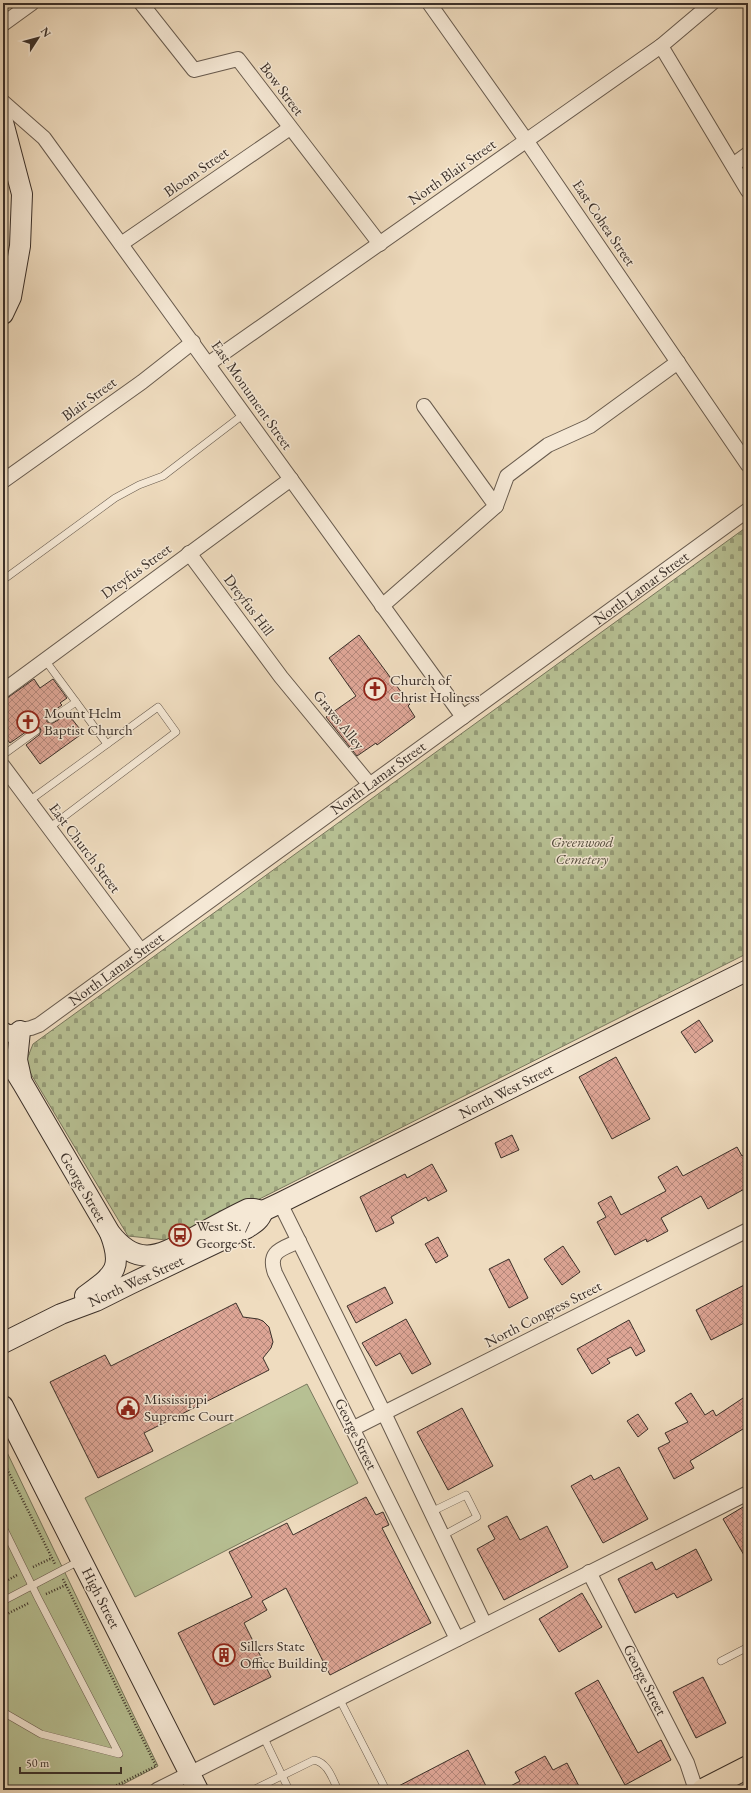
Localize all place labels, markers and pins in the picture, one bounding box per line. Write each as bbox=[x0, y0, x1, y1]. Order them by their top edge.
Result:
place label: Church of Christ Holiness bbox=[390, 670, 480, 706]
church icon: Church of Christ Holiness bbox=[362, 676, 388, 702]
place label: Mount Helm Baptist Church bbox=[44, 703, 133, 739]
church icon: Mount Helm Baptist Church bbox=[15, 709, 41, 735]
place label: West St. / George St. bbox=[196, 1216, 256, 1252]
bus stop icon: West St. / George St. bbox=[167, 1222, 193, 1248]
place label: Mississippi Supreme Court bbox=[144, 1389, 234, 1425]
public building icon: Mississippi Supreme Court bbox=[115, 1395, 141, 1421]
place label: Sillers State Office Building bbox=[240, 1636, 328, 1672]
building icon: Sillers State Office Building bbox=[211, 1642, 237, 1668]

